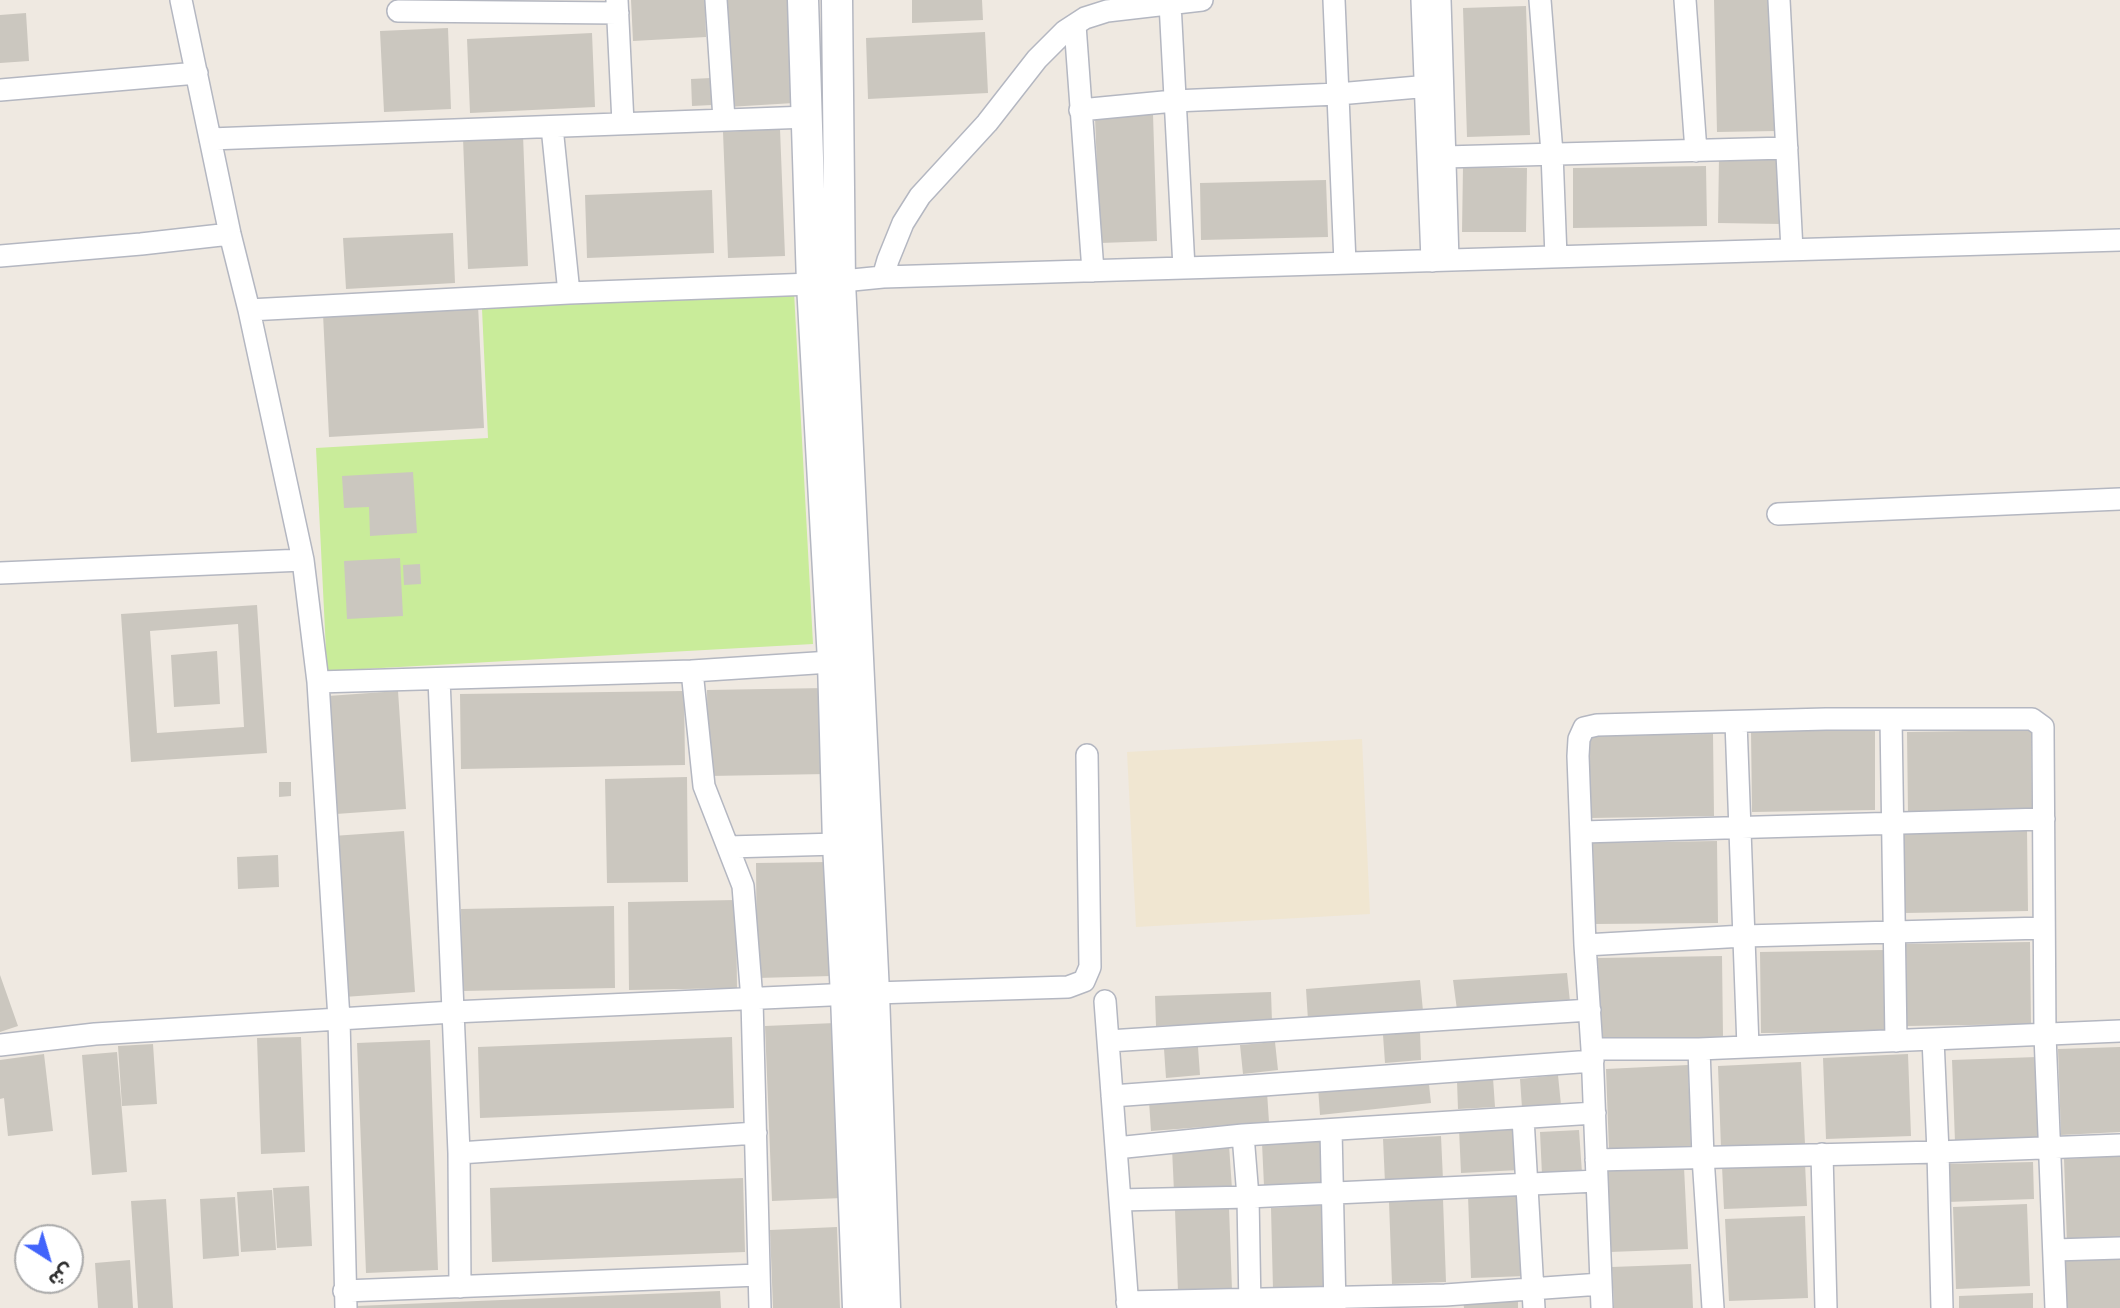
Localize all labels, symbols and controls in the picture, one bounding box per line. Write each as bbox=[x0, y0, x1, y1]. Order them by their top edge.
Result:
north arrow bbox=[14, 1224, 84, 1294]
text: ش bbox=[43, 1258, 78, 1292]

